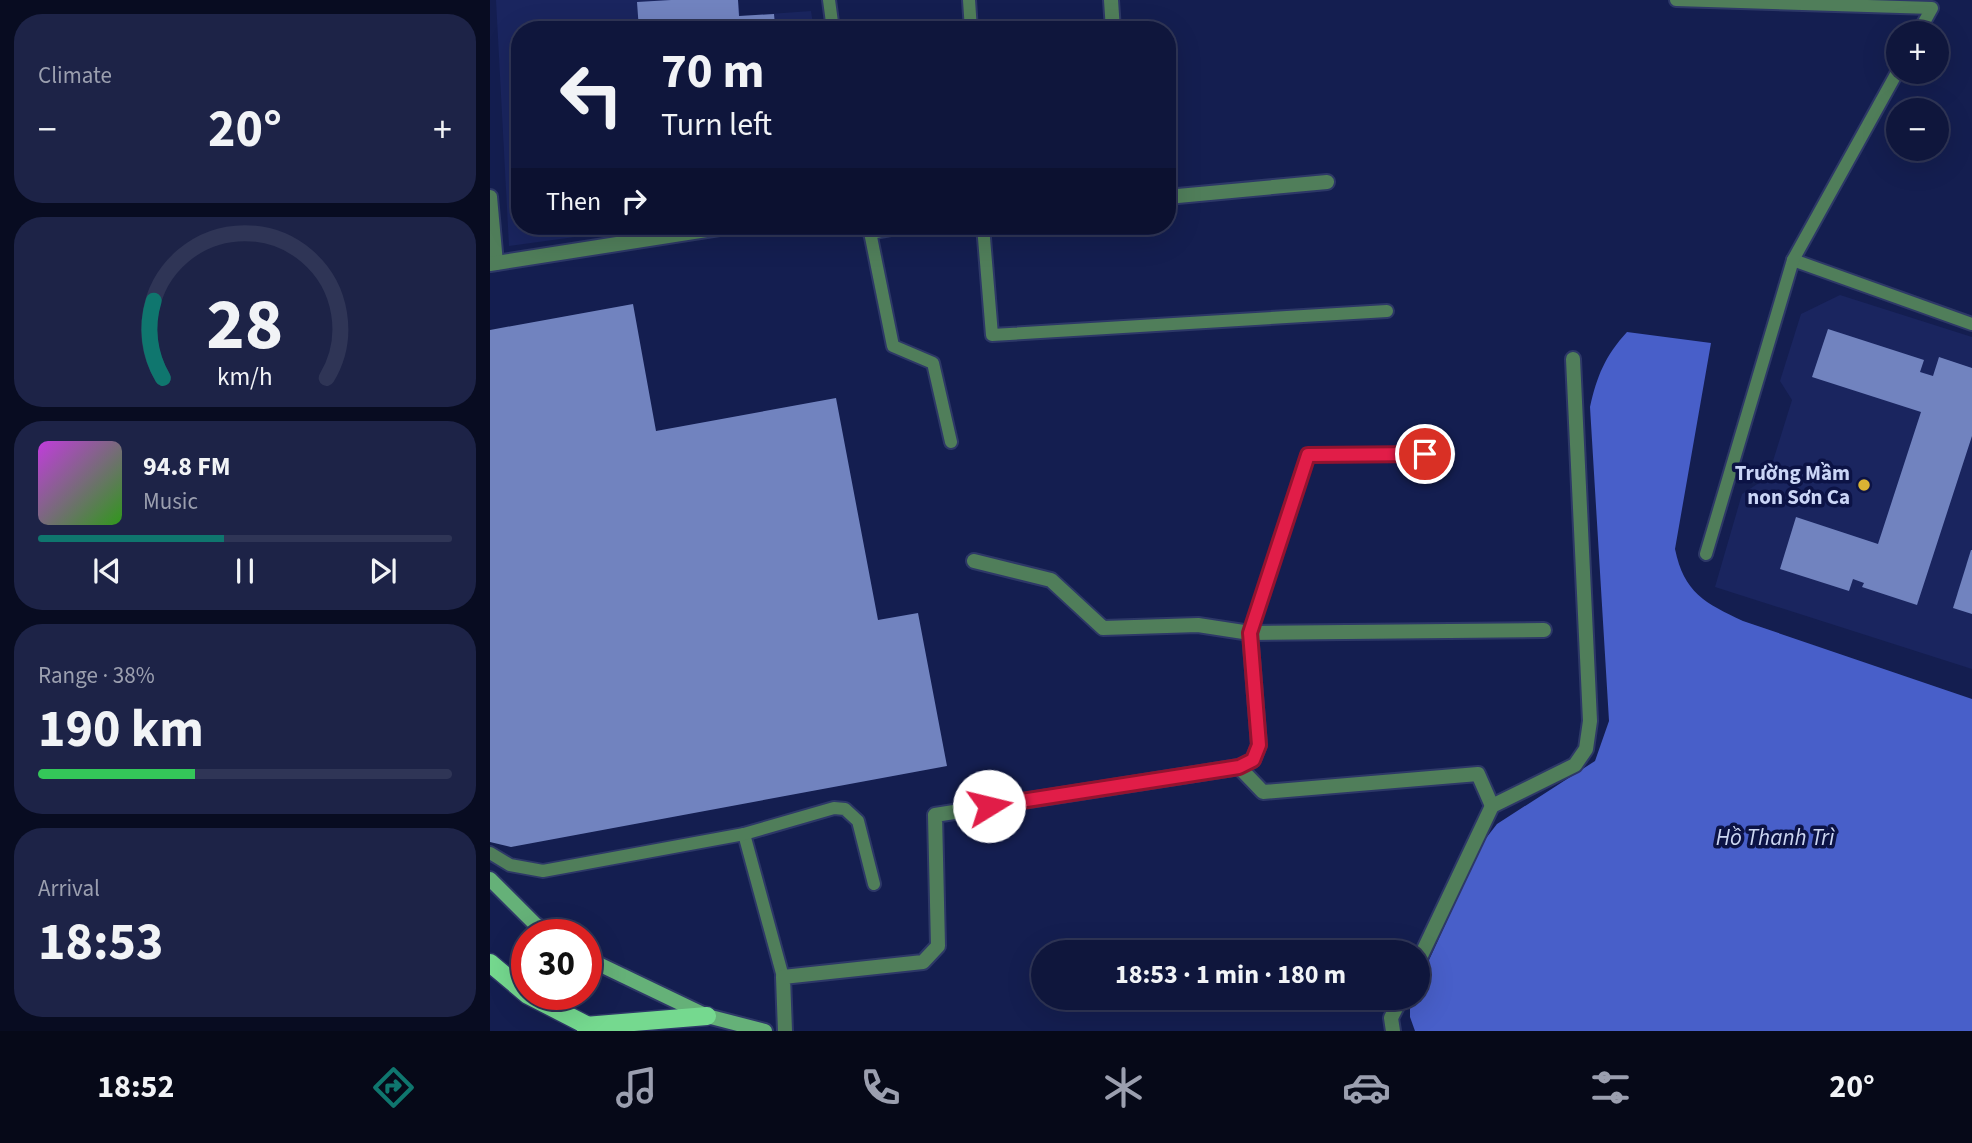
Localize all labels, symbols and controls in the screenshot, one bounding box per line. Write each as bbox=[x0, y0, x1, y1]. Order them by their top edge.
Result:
map controls bbox=[1886, 21, 1949, 161]
button: + bbox=[1886, 21, 1949, 84]
text: 70 m bbox=[661, 37, 765, 107]
icon: left bbox=[546, 49, 637, 140]
text: Climate bbox=[38, 59, 112, 92]
text: 20° bbox=[208, 93, 282, 167]
button: − bbox=[1886, 98, 1949, 161]
text: Turn left bbox=[661, 102, 772, 148]
text: − bbox=[38, 103, 57, 157]
text: + bbox=[433, 103, 452, 157]
icon: right bbox=[615, 182, 653, 220]
text: Then bbox=[546, 183, 601, 220]
text: 28 bbox=[207, 274, 283, 378]
text: km/h bbox=[217, 359, 273, 395]
pin bbox=[1395, 424, 1455, 484]
icon: arrive bbox=[1406, 435, 1444, 473]
text: 94.8 FM bbox=[143, 448, 231, 485]
place label: Trường Mầm non Sơn Ca bbox=[1735, 458, 1850, 512]
marker: Trường Mầm non Sơn Ca bbox=[1856, 477, 1872, 493]
text: Music bbox=[143, 485, 198, 518]
icon: previous bbox=[88, 552, 126, 590]
icon: pause bbox=[226, 552, 264, 590]
icon: next bbox=[364, 552, 402, 590]
text: Range · 38% bbox=[38, 659, 155, 692]
text: 190 km bbox=[38, 693, 204, 767]
position arrow bbox=[952, 769, 1026, 843]
water label: Hồ Thanh Trì bbox=[1716, 821, 1835, 854]
text: Arrival bbox=[38, 872, 100, 905]
text: 18:53 bbox=[38, 906, 163, 980]
speed limit sign: 30 bbox=[511, 919, 602, 1010]
text: 18:53 · 1 min · 180 m bbox=[1115, 956, 1346, 993]
icon: directions bbox=[369, 1063, 418, 1112]
icon: music bbox=[612, 1063, 661, 1112]
icon: phone bbox=[856, 1063, 905, 1112]
icon: climate bbox=[1099, 1063, 1148, 1112]
icon: car bbox=[1342, 1063, 1391, 1112]
icon: filters bbox=[1586, 1063, 1635, 1112]
text: 18:52 bbox=[97, 1064, 174, 1110]
text: 20° bbox=[1829, 1064, 1875, 1110]

